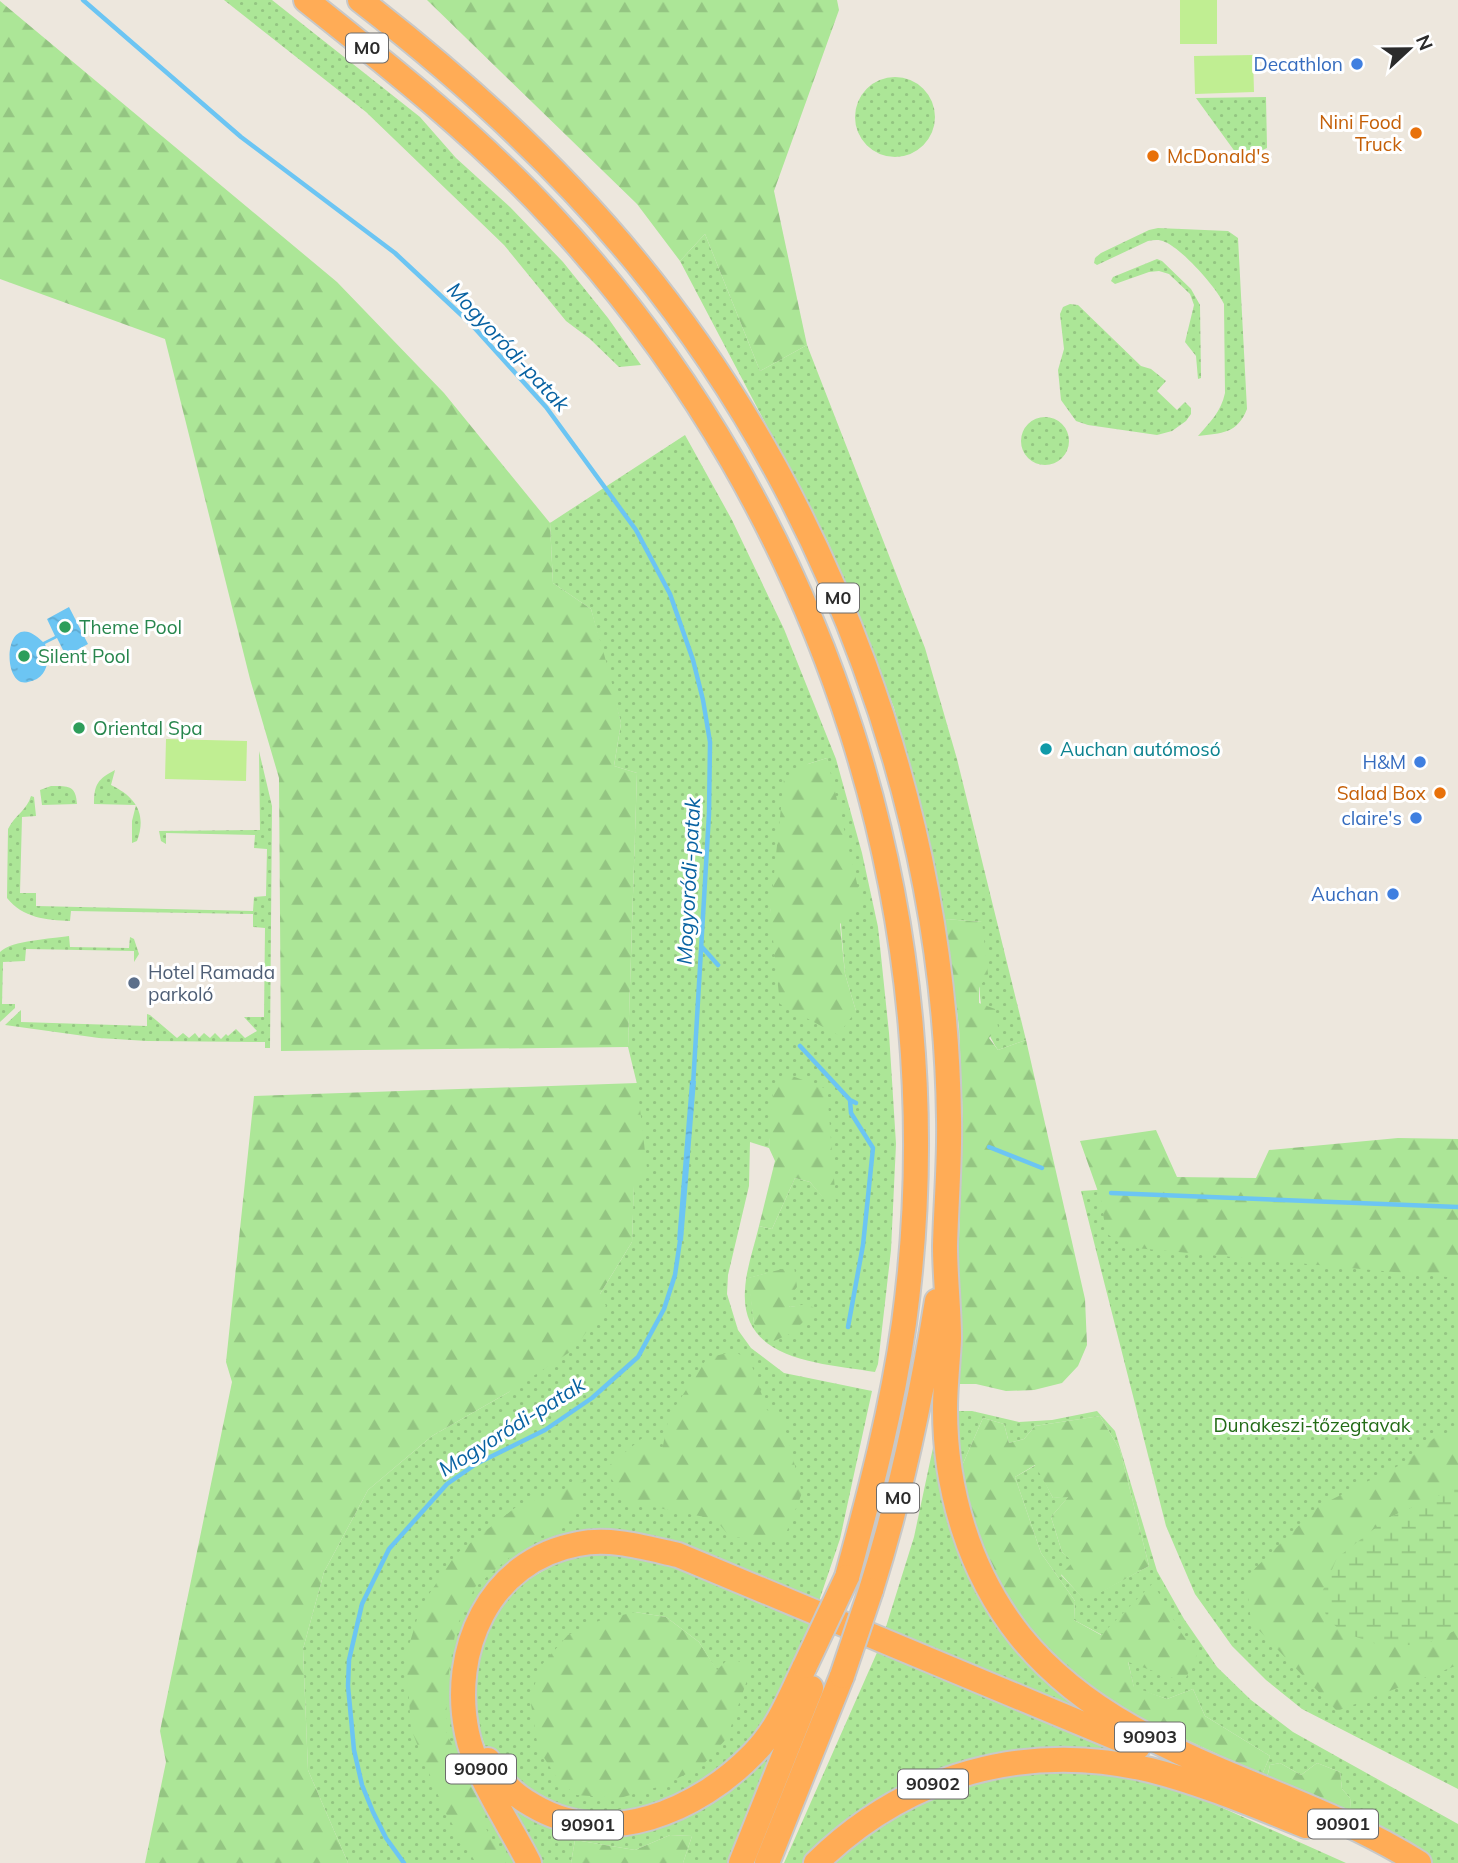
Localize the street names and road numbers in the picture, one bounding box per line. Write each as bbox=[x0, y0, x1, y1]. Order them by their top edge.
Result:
road number: M0 bbox=[346, 33, 388, 62]
road number: M0 bbox=[817, 584, 859, 612]
road number: M0 bbox=[877, 1484, 919, 1512]
road number: 90903 bbox=[1115, 1722, 1185, 1752]
road number: 90900 bbox=[446, 1754, 516, 1784]
road number: 90902 bbox=[898, 1770, 968, 1798]
road number: 90901 bbox=[1308, 1810, 1378, 1838]
road number: 90901 bbox=[553, 1811, 623, 1840]

